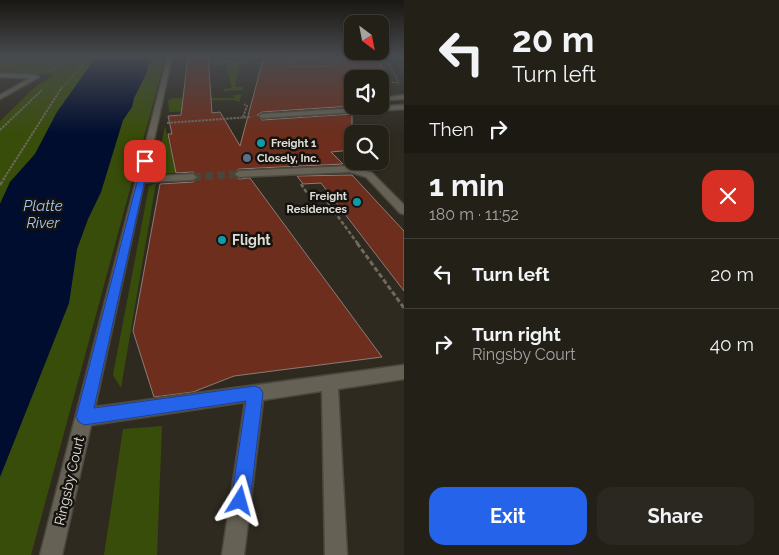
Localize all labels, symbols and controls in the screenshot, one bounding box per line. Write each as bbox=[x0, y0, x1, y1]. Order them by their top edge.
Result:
north arrow bbox=[344, 15, 389, 60]
map controls bbox=[344, 15, 389, 170]
text: 20 m bbox=[512, 19, 594, 60]
icon: left bbox=[429, 20, 494, 85]
text: Turn left bbox=[512, 61, 596, 87]
button: sound bbox=[344, 70, 389, 115]
icon: right bbox=[484, 115, 512, 143]
text: Then bbox=[429, 118, 474, 140]
button: search bbox=[344, 125, 389, 170]
marker: Freight 1 bbox=[255, 137, 267, 149]
place label: Freight 1 bbox=[271, 137, 317, 150]
pin bbox=[124, 140, 166, 182]
icon: arrive bbox=[131, 147, 159, 175]
marker: Closely, Inc. bbox=[241, 152, 253, 164]
place label: Closely, Inc. bbox=[257, 152, 319, 165]
text: 1 min bbox=[429, 168, 505, 203]
button: close bbox=[702, 170, 754, 222]
place label: Freight Residences bbox=[287, 190, 348, 216]
marker: Freight Residences bbox=[351, 196, 363, 208]
water label: Platte River bbox=[23, 197, 63, 232]
text: 180 m · 11:52 bbox=[429, 205, 519, 224]
place label: Flight bbox=[232, 232, 271, 248]
marker: Flight bbox=[216, 234, 228, 246]
icon: left bbox=[429, 260, 457, 288]
text: Turn left bbox=[472, 263, 549, 285]
text: 20 m bbox=[710, 263, 754, 285]
text: Turn right bbox=[472, 323, 561, 345]
icon: right bbox=[429, 330, 457, 358]
text: 40 m bbox=[710, 333, 754, 355]
text: Ringsby Court bbox=[472, 345, 576, 364]
street label: Ringsby Court bbox=[51, 435, 87, 527]
position arrow bbox=[213, 474, 265, 526]
button: Exit bbox=[429, 487, 587, 545]
button: Share bbox=[597, 487, 754, 545]

